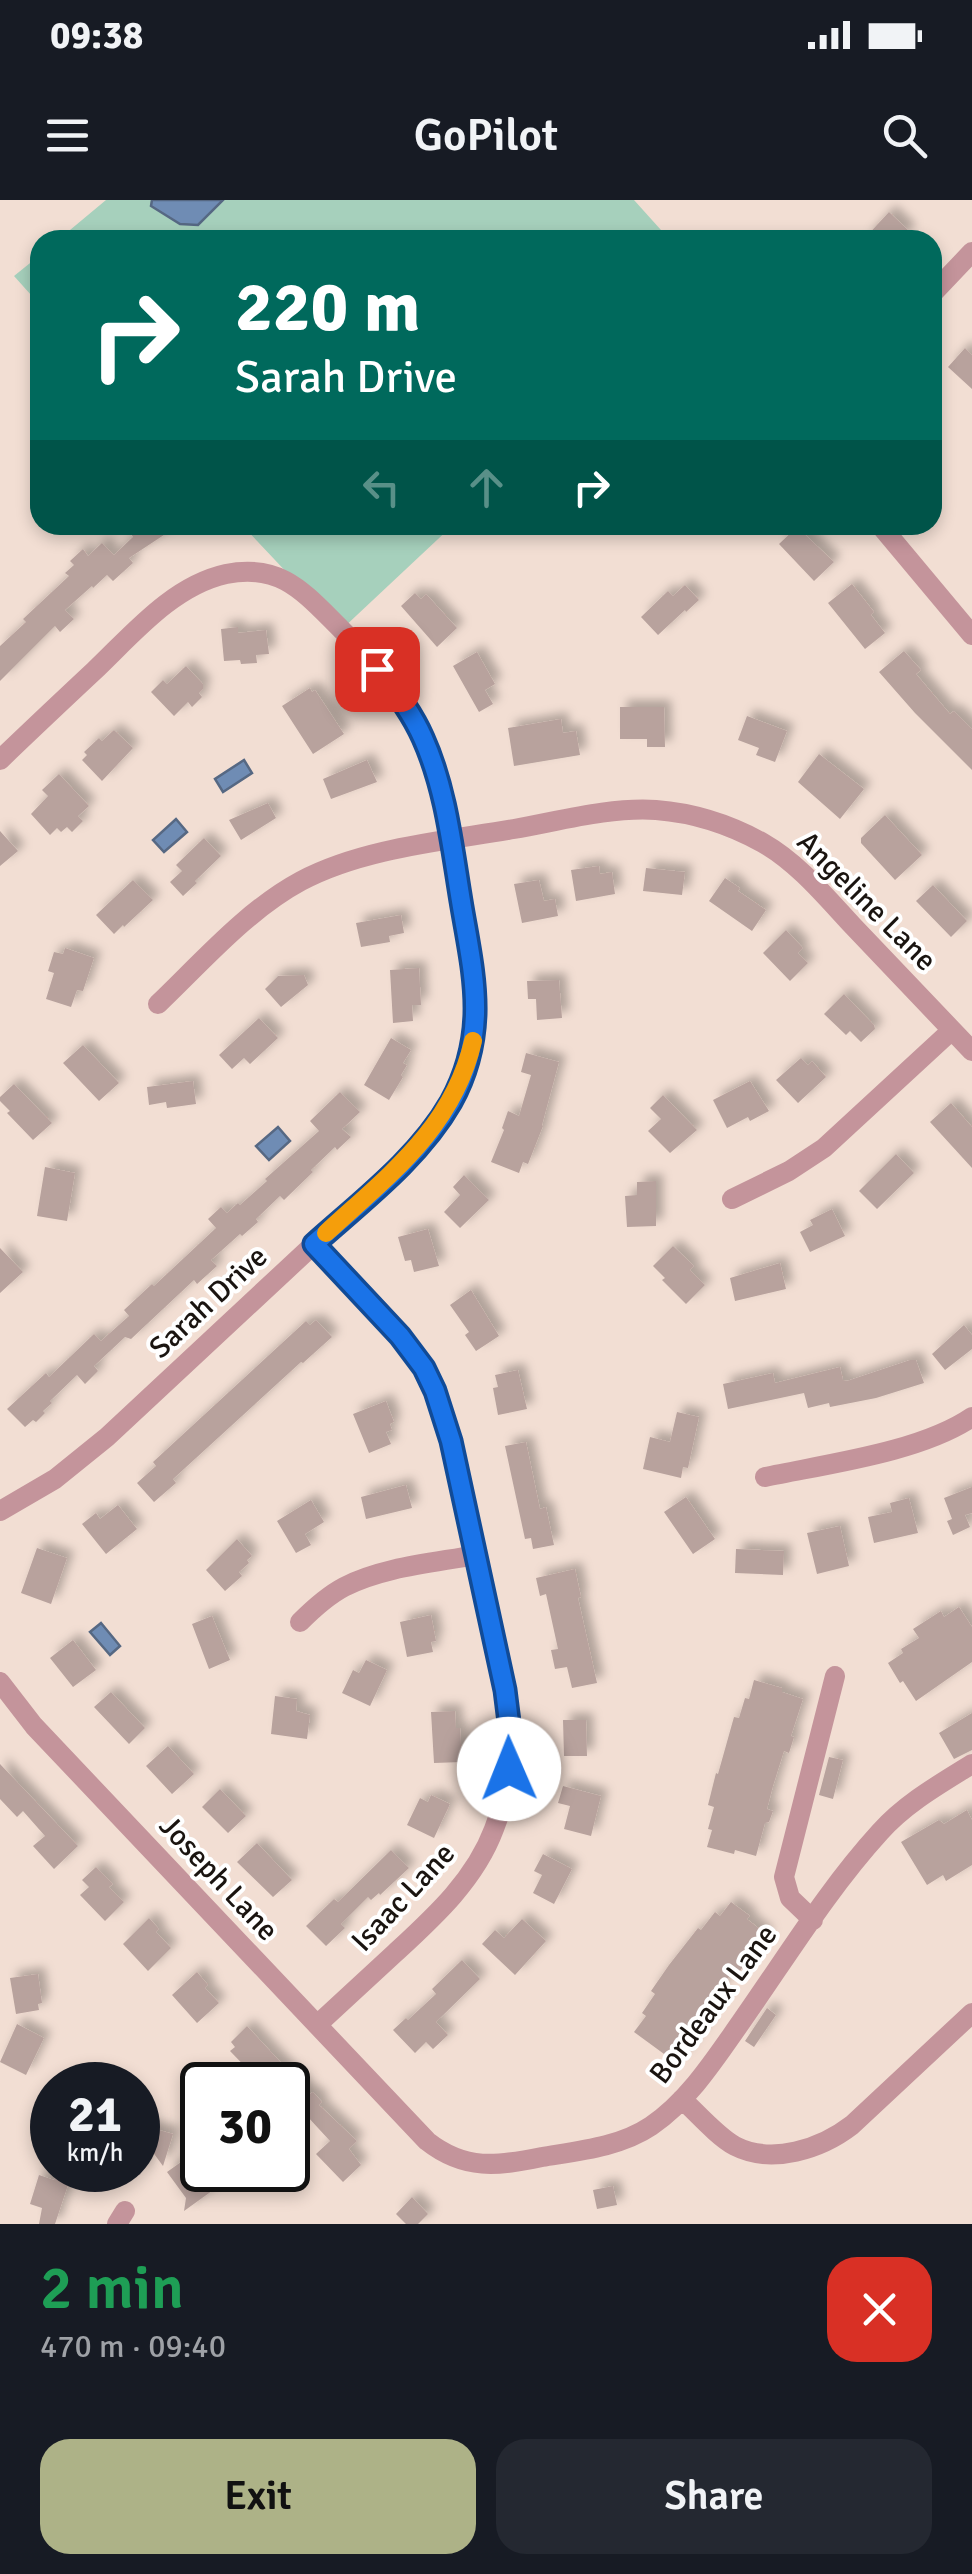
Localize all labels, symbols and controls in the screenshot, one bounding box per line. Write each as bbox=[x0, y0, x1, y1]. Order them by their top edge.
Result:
text: 09:38 bbox=[50, 12, 143, 59]
icon: menu bbox=[40, 108, 95, 163]
text: GoPilot bbox=[414, 108, 558, 163]
icon: search bbox=[877, 108, 932, 163]
text: 220 m bbox=[235, 264, 420, 350]
icon: right bbox=[70, 270, 200, 400]
text: Sarah Drive bbox=[235, 350, 457, 405]
icon: left bbox=[354, 460, 409, 515]
icon: ahead bbox=[459, 460, 514, 515]
icon: right bbox=[564, 460, 619, 515]
pin bbox=[335, 627, 420, 712]
icon: arrive bbox=[350, 642, 405, 697]
street label: Angeline Lane bbox=[789, 824, 944, 979]
street label: Sarah Drive bbox=[142, 1238, 275, 1366]
position arrow bbox=[457, 1717, 561, 1821]
street label: Joseph Lane bbox=[151, 1808, 286, 1949]
street label: Isaac Lane bbox=[344, 1835, 463, 1959]
street label: Bordeaux Lane bbox=[642, 1918, 785, 2091]
speed limit sign: 30 bbox=[180, 2062, 310, 2192]
text: 21 bbox=[68, 2084, 122, 2146]
text: km/h bbox=[67, 2137, 123, 2168]
text: 2 min bbox=[40, 2252, 184, 2326]
button: close bbox=[827, 2257, 932, 2362]
text: 470 m · 09:40 bbox=[40, 2327, 226, 2366]
button: Exit bbox=[40, 2439, 476, 2554]
button: Share bbox=[496, 2439, 932, 2554]

